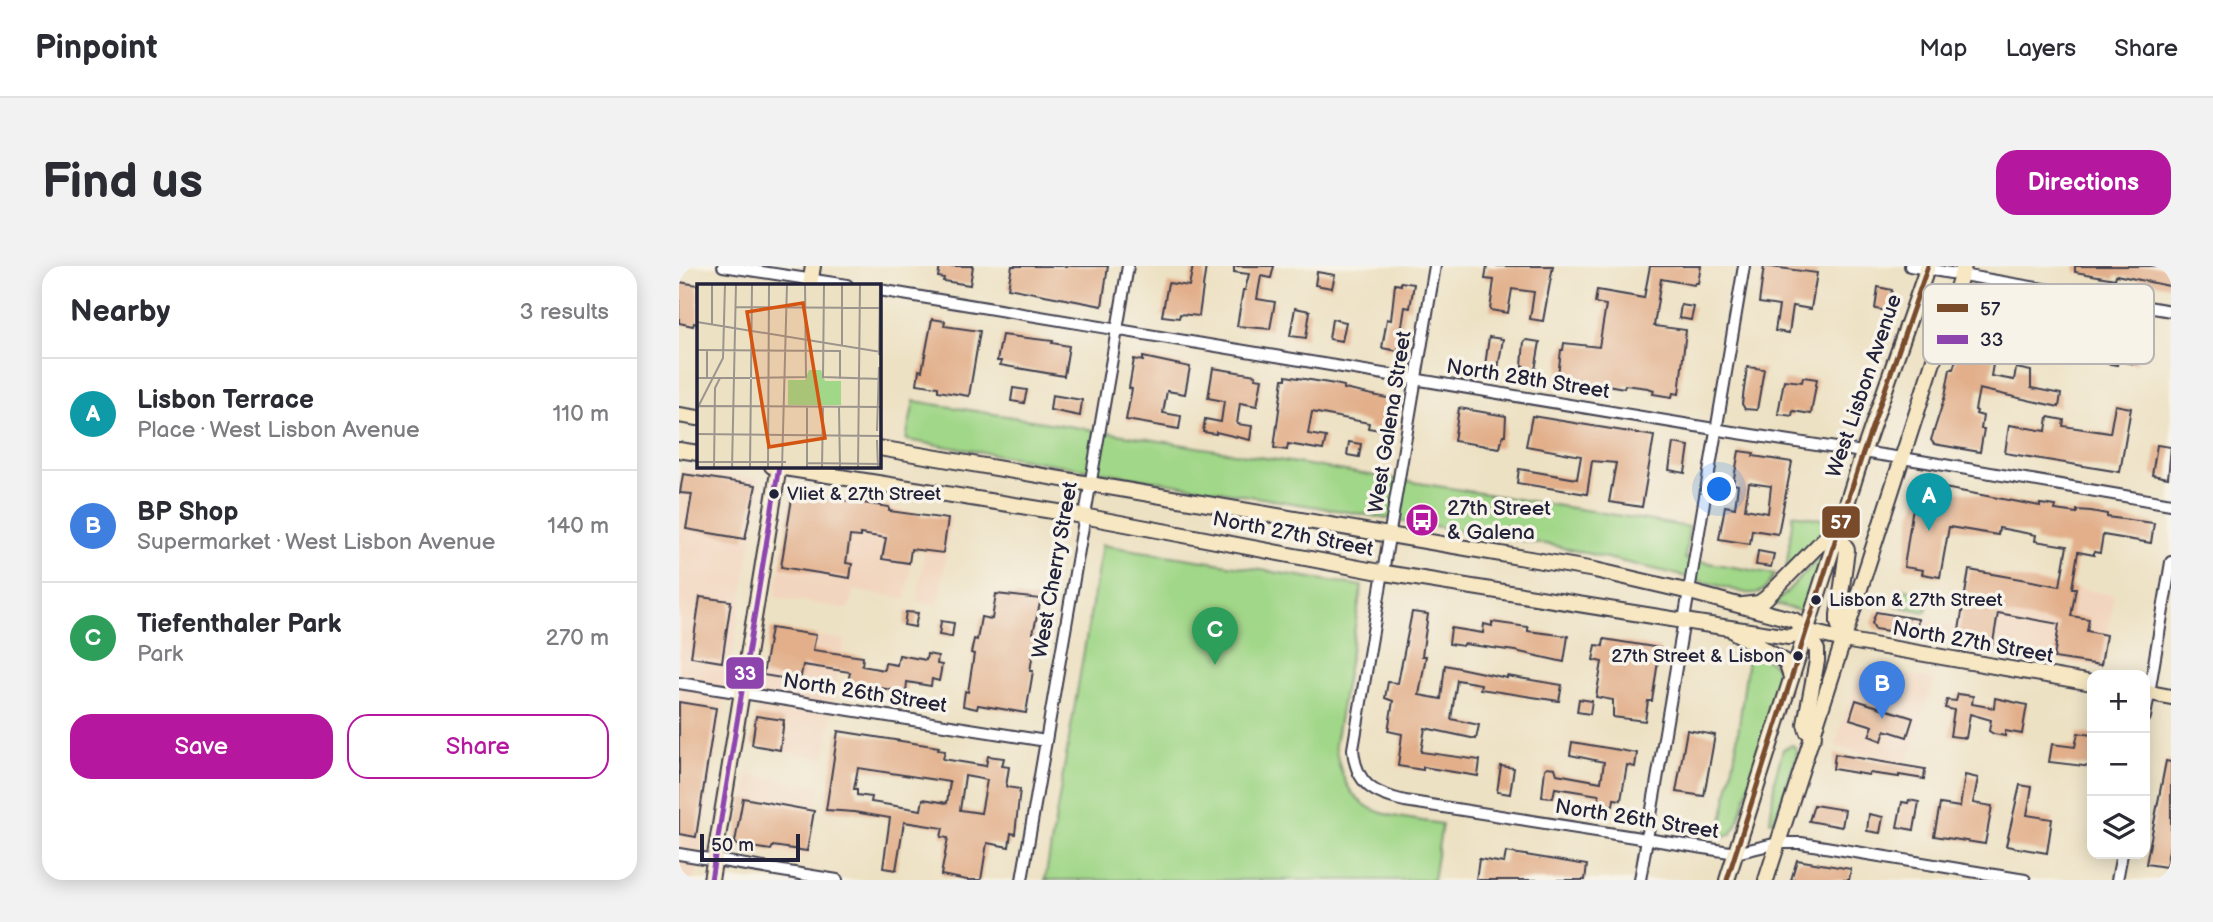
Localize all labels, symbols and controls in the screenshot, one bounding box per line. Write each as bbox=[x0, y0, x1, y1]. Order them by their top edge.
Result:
text: Pinpoint bbox=[35, 28, 157, 68]
text: Map bbox=[1919, 34, 1967, 63]
text: Layers bbox=[2005, 34, 2076, 63]
text: Share bbox=[2114, 34, 2178, 63]
button: Directions bbox=[1996, 150, 2171, 215]
text: Find us bbox=[42, 153, 203, 212]
inset map bbox=[697, 284, 880, 467]
legend bbox=[1923, 284, 2154, 364]
street label: West Lisbon Avenue bbox=[1821, 291, 1907, 481]
text: Nearby bbox=[70, 294, 170, 330]
text: 3 results bbox=[520, 298, 609, 326]
text: 57 bbox=[1980, 298, 2001, 321]
street label: West Galena Street bbox=[1363, 329, 1417, 515]
text: 33 bbox=[1980, 329, 2003, 352]
street label: North 28th Street bbox=[1445, 354, 1612, 404]
text: Lisbon Terrace bbox=[137, 385, 314, 416]
text: A bbox=[86, 400, 100, 428]
text: 110 m bbox=[552, 400, 609, 428]
text: Place · West Lisbon Avenue bbox=[137, 416, 420, 444]
your location bbox=[1702, 472, 1736, 506]
pin: A bbox=[1906, 473, 1952, 531]
street label: West Cherry Street bbox=[1027, 479, 1083, 660]
place label: Vliet & 27th Street bbox=[787, 483, 941, 506]
marker: Vliet & 27th Street bbox=[767, 487, 781, 501]
place label: 27th Street & Galena bbox=[1447, 496, 1551, 545]
text: BP Shop bbox=[137, 497, 238, 528]
bus stop icon: 27th Street & Galena bbox=[1403, 501, 1441, 539]
line badge: 57 bbox=[1821, 505, 1861, 539]
street label: North 27th Street bbox=[1211, 506, 1376, 562]
text: B bbox=[85, 512, 101, 540]
text: 140 m bbox=[547, 512, 609, 540]
text: 57 bbox=[1830, 512, 1852, 535]
text: Supermarket · West Lisbon Avenue bbox=[137, 528, 495, 556]
place label: Lisbon & 27th Street bbox=[1829, 589, 2003, 612]
marker: Lisbon & 27th Street bbox=[1809, 593, 1823, 607]
pin: C bbox=[1192, 607, 1238, 665]
text: Tiefenthaler Park bbox=[137, 609, 341, 640]
street label: North 27th Street bbox=[1891, 616, 2056, 669]
text: C bbox=[85, 624, 101, 652]
text: 270 m bbox=[545, 624, 609, 652]
text: Park bbox=[137, 640, 183, 668]
place label: 27th Street & Lisbon bbox=[1611, 645, 1785, 668]
marker: 27th Street & Lisbon bbox=[1791, 649, 1805, 663]
line badge: 33 bbox=[725, 656, 765, 690]
pin: B bbox=[1859, 661, 1905, 719]
text: 33 bbox=[734, 663, 756, 686]
street label: North 26th Street bbox=[781, 668, 949, 718]
map controls bbox=[2087, 670, 2150, 859]
button: + bbox=[2087, 670, 2150, 733]
button: Save bbox=[70, 714, 333, 779]
button: Share bbox=[347, 714, 609, 779]
button: − bbox=[2087, 733, 2150, 796]
street label: North 26th Street bbox=[1553, 794, 1721, 844]
button: layers bbox=[2087, 796, 2150, 859]
scale bar bbox=[700, 831, 800, 863]
text: 50 m bbox=[711, 834, 754, 857]

